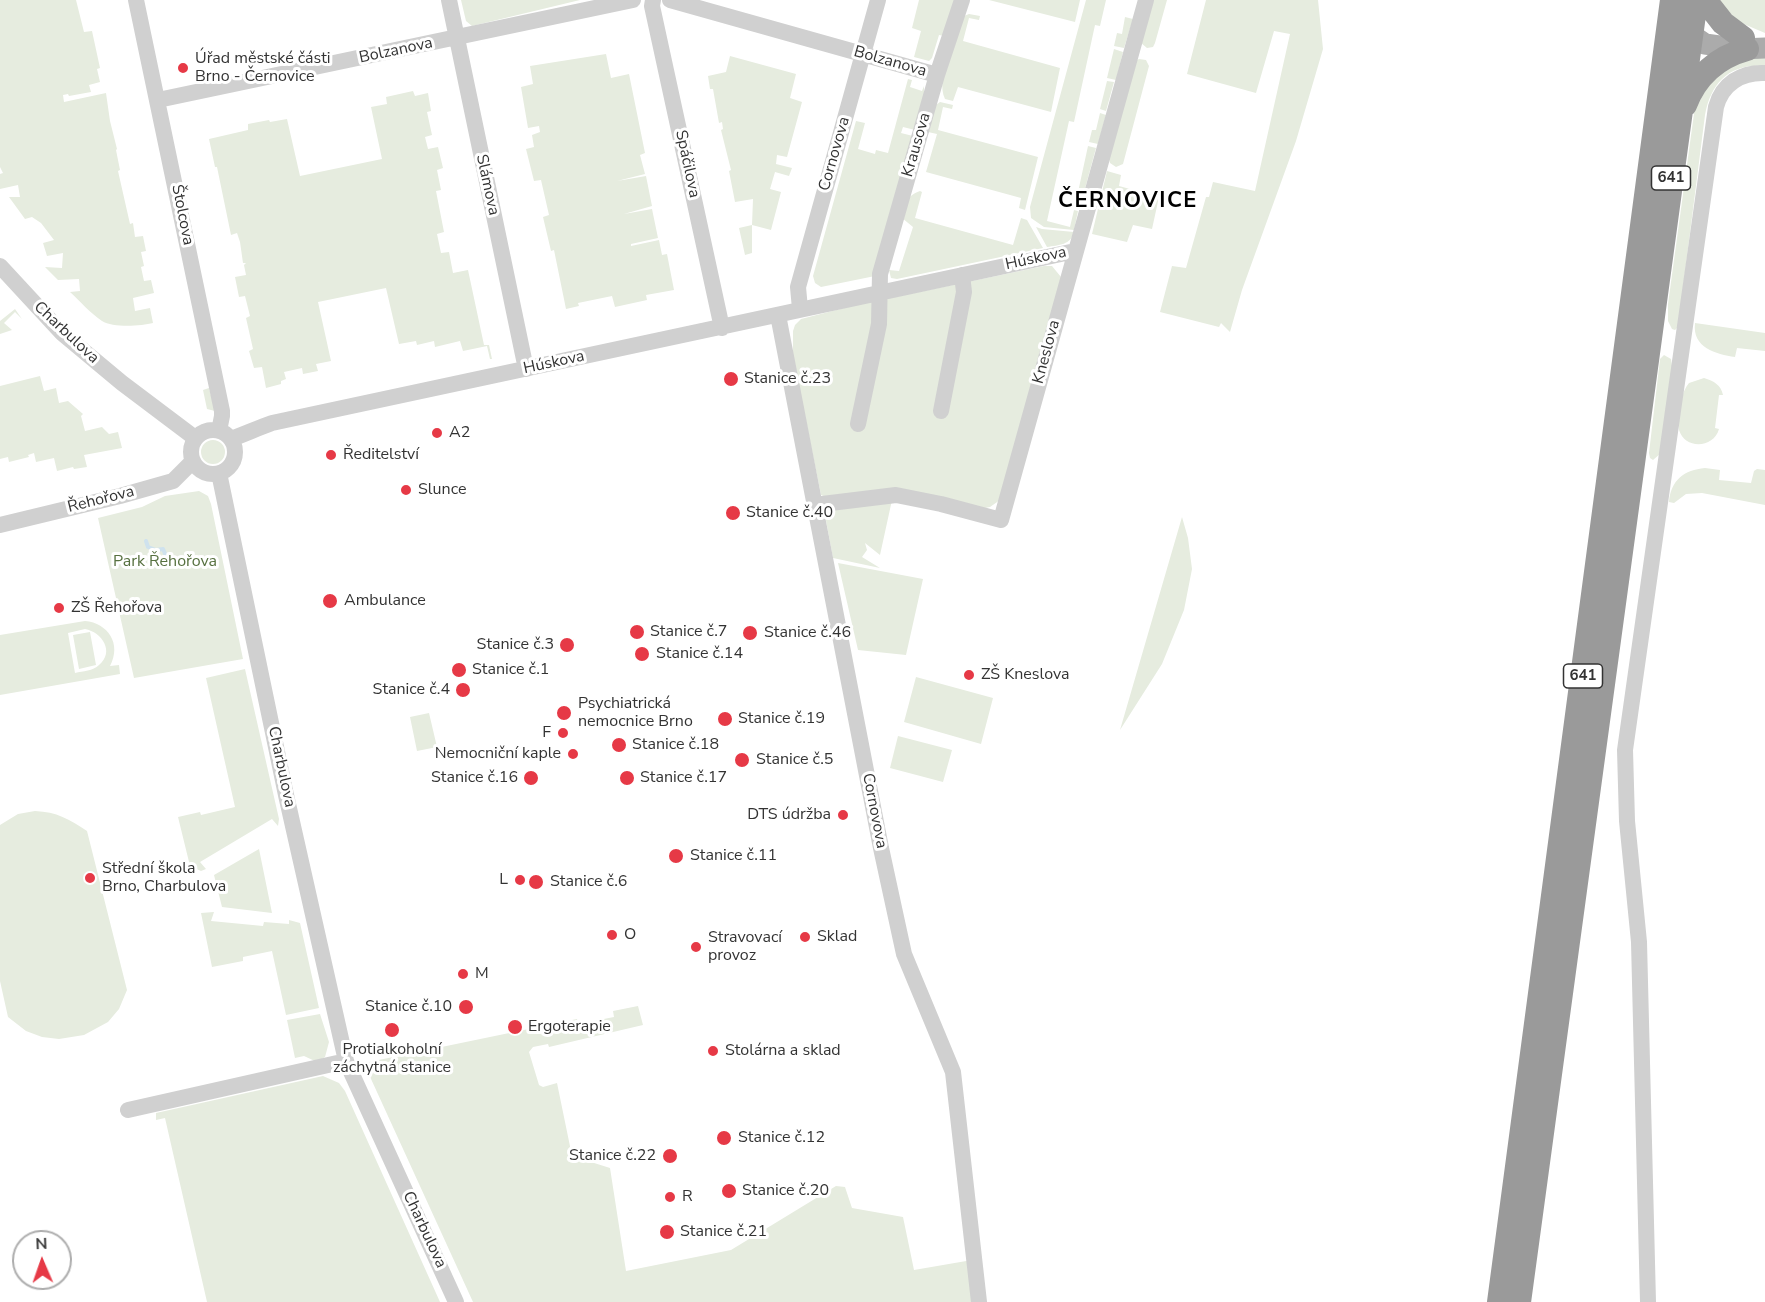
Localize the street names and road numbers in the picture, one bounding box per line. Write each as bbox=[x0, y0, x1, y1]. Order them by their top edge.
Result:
street label: Bolzanova bbox=[357, 34, 435, 68]
street label: Bolzanova bbox=[851, 42, 929, 82]
street label: Krausova bbox=[899, 111, 935, 179]
street label: Cornovova bbox=[815, 115, 855, 193]
street label: Spáčilova bbox=[670, 128, 704, 200]
street label: Slámova bbox=[471, 153, 503, 217]
road number: 641 bbox=[1652, 166, 1690, 190]
street label: Štolcova bbox=[167, 183, 197, 247]
street label: Húskova bbox=[1004, 243, 1068, 275]
street label: Charbulova bbox=[29, 298, 103, 368]
street label: Kneslova bbox=[1029, 318, 1065, 386]
street label: Húskova bbox=[522, 347, 586, 379]
street label: Řehořova bbox=[66, 482, 136, 518]
road number: 641 bbox=[1564, 664, 1602, 688]
street label: Charbulova bbox=[263, 725, 299, 809]
street label: Cornovova bbox=[857, 772, 891, 850]
street label: Charbulova bbox=[398, 1189, 450, 1271]

